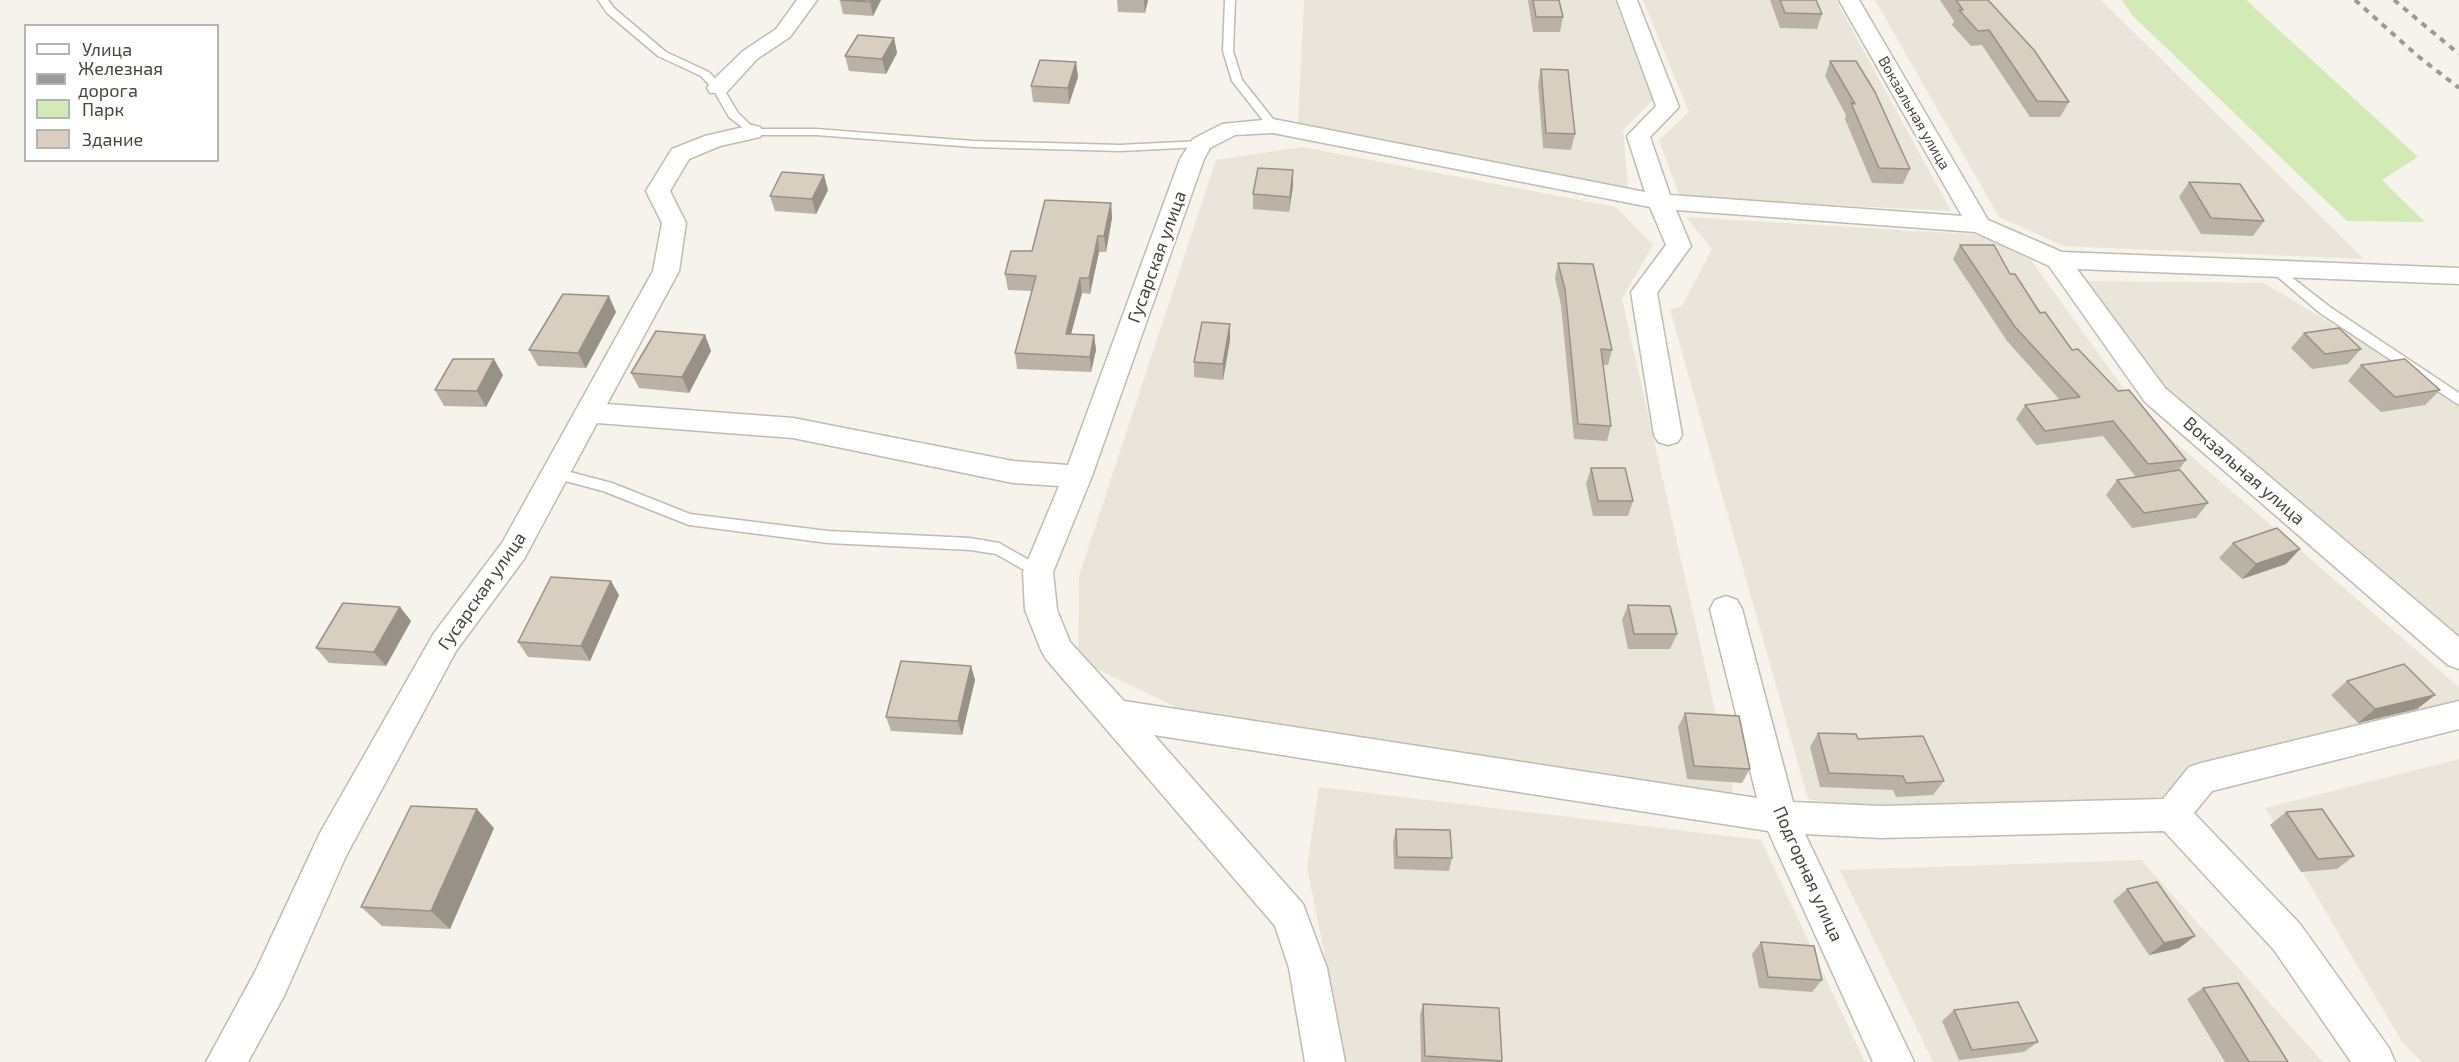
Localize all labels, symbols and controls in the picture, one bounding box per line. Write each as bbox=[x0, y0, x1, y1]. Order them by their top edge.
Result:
legend bbox=[24, 24, 219, 162]
text: Улица bbox=[82, 38, 132, 60]
street label: Вокзальная улица bbox=[1874, 53, 1954, 173]
text: Железная дорога bbox=[78, 57, 163, 101]
text: Парк bbox=[82, 98, 124, 120]
text: Здание bbox=[82, 128, 143, 150]
street label: Гусарская улица bbox=[1123, 188, 1191, 326]
street label: Вокзальная улица bbox=[2179, 412, 2309, 530]
street label: Гусарская улица bbox=[433, 528, 531, 654]
street label: Подгорная улица bbox=[1768, 803, 1848, 945]

